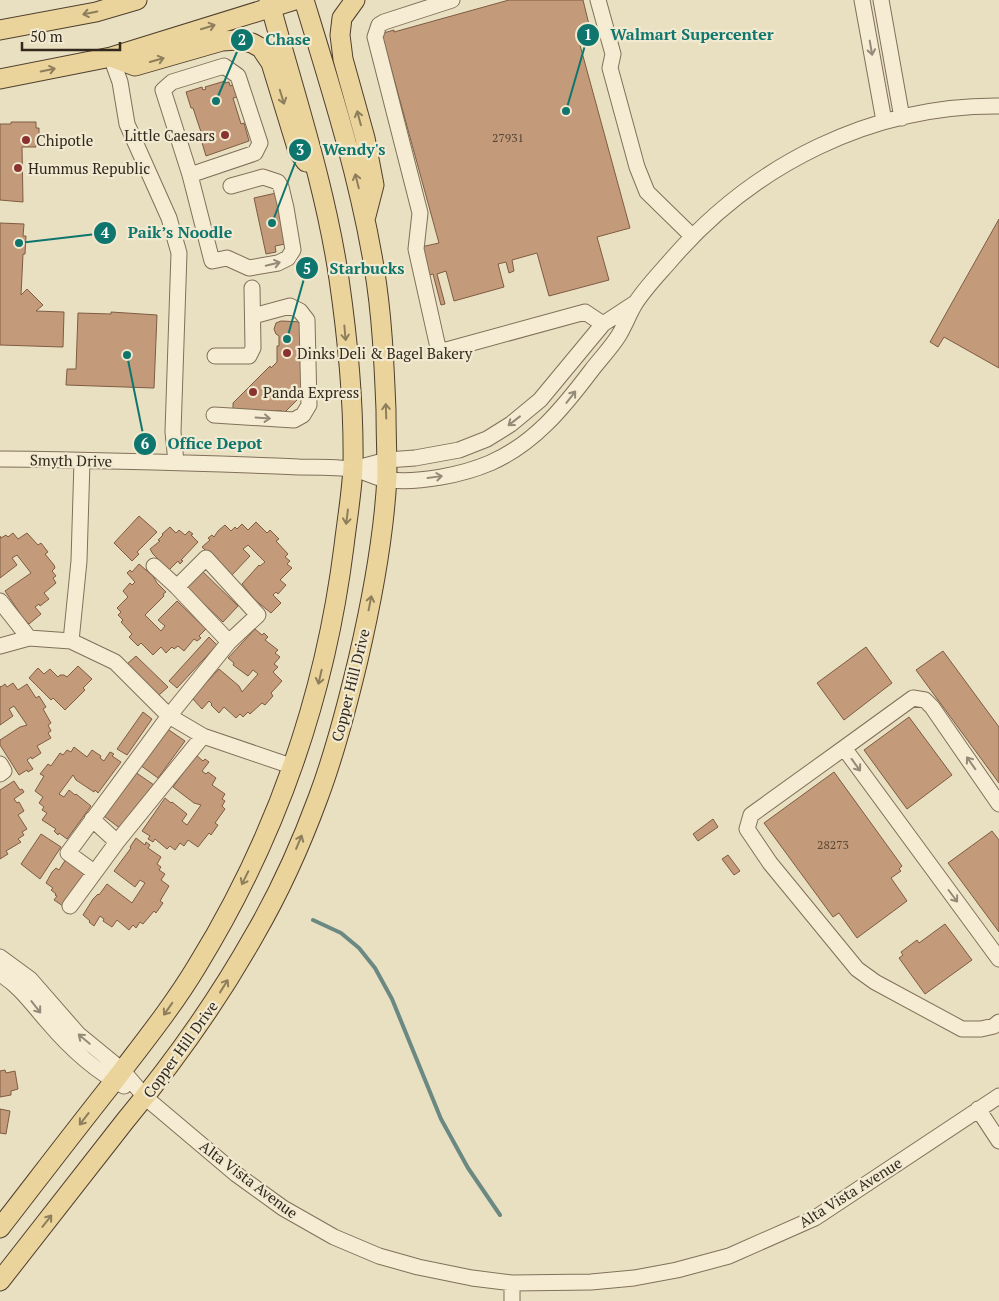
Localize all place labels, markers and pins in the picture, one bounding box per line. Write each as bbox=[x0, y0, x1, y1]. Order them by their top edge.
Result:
callout: Walmart Supercenter bbox=[575, 19, 784, 50]
callout: Chase bbox=[230, 24, 320, 55]
place label: Little Caesars bbox=[124, 125, 215, 145]
marker: Little Caesars bbox=[219, 129, 231, 141]
place label: Chipotle bbox=[36, 130, 93, 150]
marker: Chipotle bbox=[20, 134, 32, 146]
callout: Wendy's bbox=[288, 134, 396, 165]
place label: Hummus Republic bbox=[28, 158, 150, 178]
marker: Hummus Republic bbox=[12, 162, 24, 174]
callout: Paik’s Noodle bbox=[93, 217, 242, 248]
callout: Starbucks bbox=[294, 253, 414, 284]
place label: Dinks Deli & Bagel Bakery bbox=[297, 343, 473, 363]
marker: Dinks Deli & Bagel Bakery bbox=[281, 347, 293, 359]
place label: Panda Express bbox=[263, 382, 359, 402]
marker: Panda Express bbox=[247, 386, 259, 398]
callout: Office Depot bbox=[132, 428, 272, 459]

